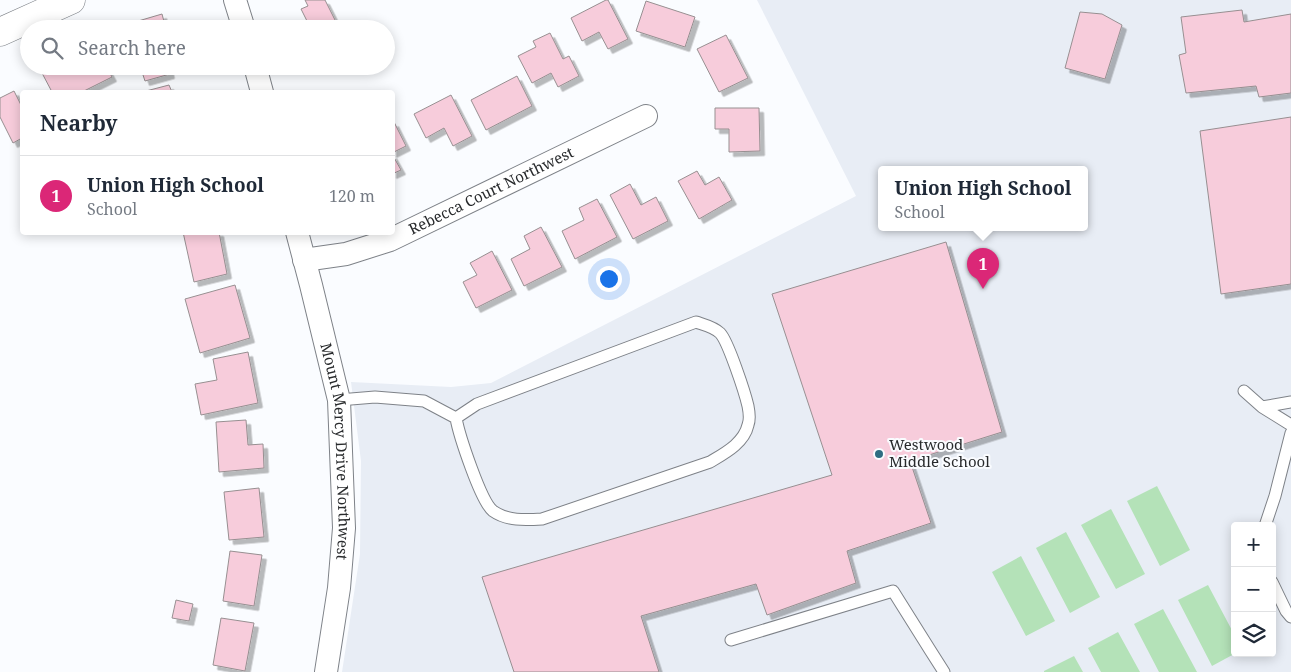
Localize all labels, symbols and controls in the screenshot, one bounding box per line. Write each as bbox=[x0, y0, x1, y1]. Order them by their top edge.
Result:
search box bbox=[20, 20, 395, 75]
icon: search bbox=[38, 34, 66, 62]
text: Search here bbox=[78, 35, 186, 61]
text: Nearby bbox=[40, 109, 118, 137]
street label: Rebecca Court Northwest bbox=[405, 142, 577, 239]
popup bbox=[878, 166, 1088, 231]
text: Union High School bbox=[87, 172, 264, 198]
text: Union High School bbox=[894, 175, 1072, 201]
text: 1 bbox=[51, 185, 61, 207]
text: 120 m bbox=[329, 185, 375, 207]
text: School bbox=[87, 198, 137, 220]
text: School bbox=[894, 201, 945, 223]
pin: 1 bbox=[967, 248, 999, 289]
your location bbox=[596, 266, 622, 292]
street label: Mount Mercy Drive Northwest bbox=[316, 341, 355, 561]
place label: Westwood Middle School bbox=[889, 434, 990, 471]
marker: Westwood Middle School bbox=[873, 448, 885, 460]
map controls bbox=[1231, 522, 1276, 657]
button: + bbox=[1231, 522, 1276, 567]
button: − bbox=[1231, 567, 1276, 612]
button: layers bbox=[1231, 612, 1276, 657]

